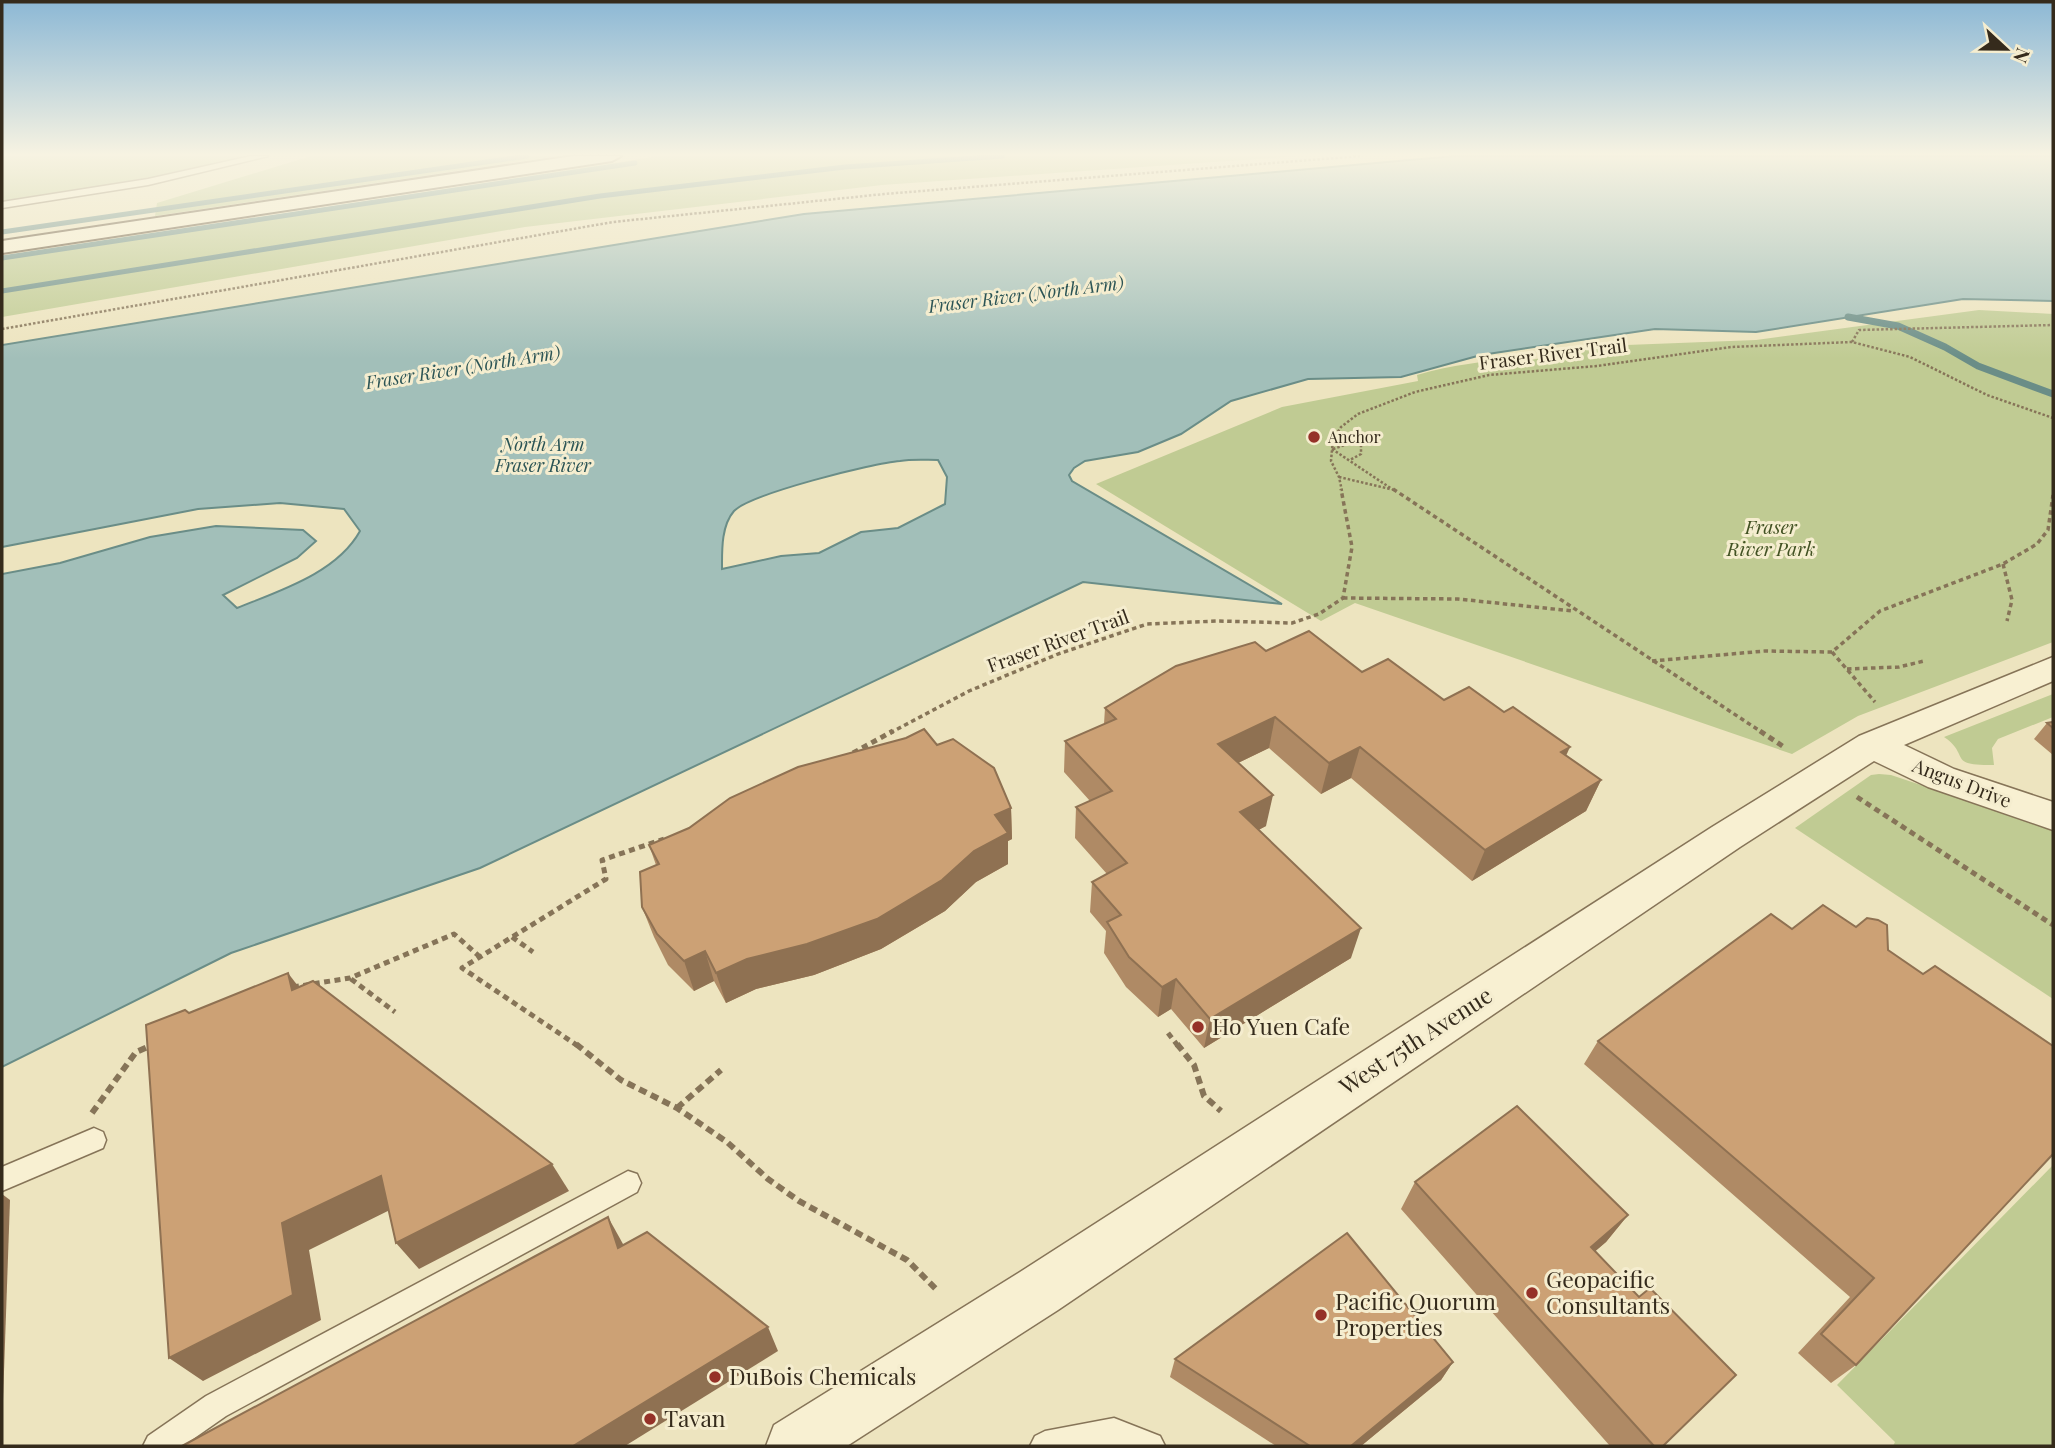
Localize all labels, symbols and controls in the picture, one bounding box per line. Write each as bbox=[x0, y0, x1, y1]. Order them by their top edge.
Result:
north arrow bbox=[1971, 14, 2041, 84]
text: N bbox=[2008, 45, 2037, 67]
water label: Fraser River (North Arm) bbox=[926, 270, 1125, 318]
street label: Fraser River Trail bbox=[1477, 331, 1629, 375]
water label: Fraser River (North Arm) bbox=[363, 340, 562, 394]
place label: Anchor bbox=[1327, 426, 1381, 447]
marker: Anchor bbox=[1306, 429, 1322, 445]
water label: North Arm Fraser River bbox=[494, 432, 592, 477]
park label: Fraser River Park bbox=[1726, 513, 1815, 561]
street label: Fraser River Trail bbox=[983, 602, 1133, 678]
street label: Angus Drive bbox=[1908, 751, 2016, 813]
street label: West 75th Avenue bbox=[1332, 979, 1497, 1101]
place label: Ho Yuen Cafe bbox=[1212, 1010, 1350, 1041]
marker: Ho Yuen Cafe bbox=[1190, 1019, 1206, 1035]
place label: Geopacific Consultants bbox=[1546, 1263, 1670, 1320]
place label: Pacific Quorum Properties bbox=[1335, 1285, 1496, 1342]
marker: Geopacific Consultants bbox=[1524, 1285, 1540, 1301]
marker: Pacific Quorum Properties bbox=[1313, 1307, 1329, 1323]
place label: DuBois Chemicals bbox=[729, 1360, 916, 1391]
marker: DuBois Chemicals bbox=[707, 1369, 723, 1385]
place label: Tavan bbox=[664, 1402, 726, 1433]
marker: Tavan bbox=[642, 1411, 658, 1427]

